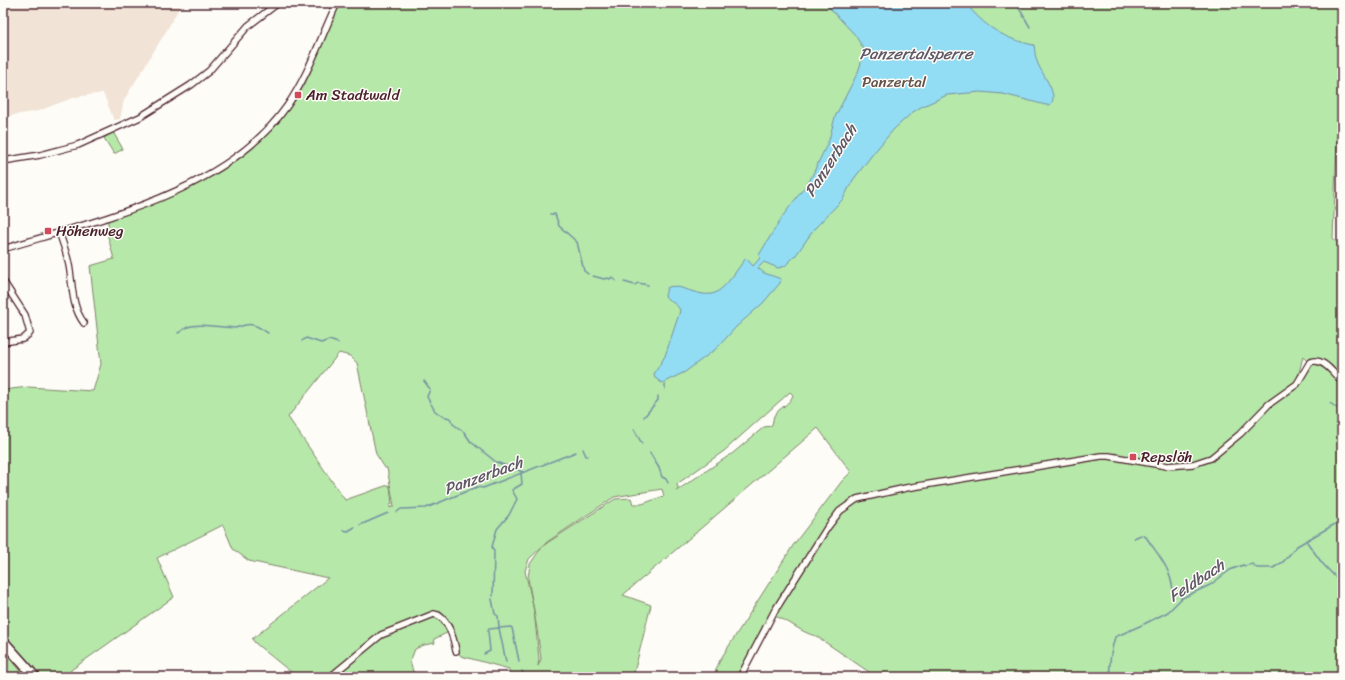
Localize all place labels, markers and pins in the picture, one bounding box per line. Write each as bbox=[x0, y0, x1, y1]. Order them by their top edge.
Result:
place label: Am Stadtwald bbox=[305, 82, 400, 108]
marker: Am Stadtwald bbox=[293, 90, 303, 100]
place label: Höhenweg bbox=[56, 218, 124, 244]
marker: Höhenweg bbox=[43, 226, 53, 236]
place label: Repslöh bbox=[1141, 444, 1193, 470]
marker: Repslöh bbox=[1128, 452, 1138, 462]

